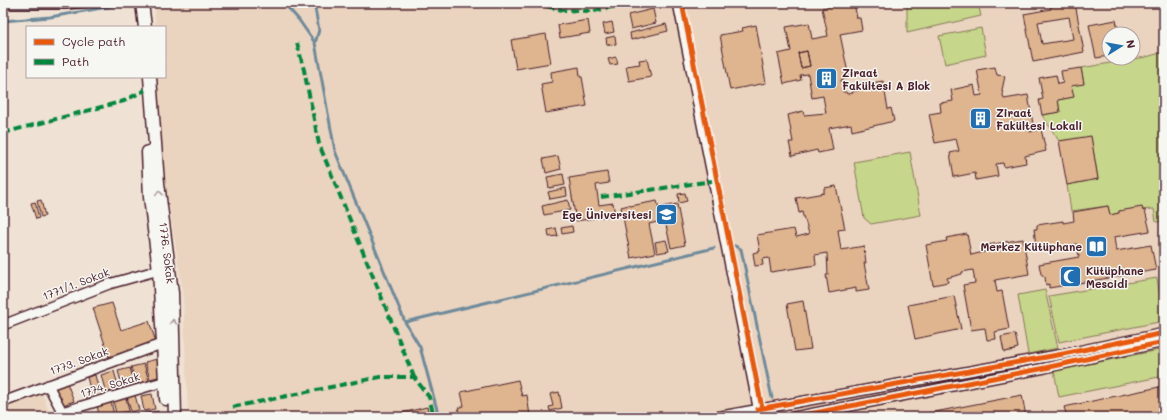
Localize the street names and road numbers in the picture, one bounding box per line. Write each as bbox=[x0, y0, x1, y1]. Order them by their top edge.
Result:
street label: 1776. Sokak bbox=[156, 221, 179, 285]
street label: 1771/1. Sokak bbox=[40, 264, 112, 303]
street label: 1773. Sokak bbox=[47, 343, 110, 378]
street label: 1774. Sokak bbox=[78, 368, 142, 401]

